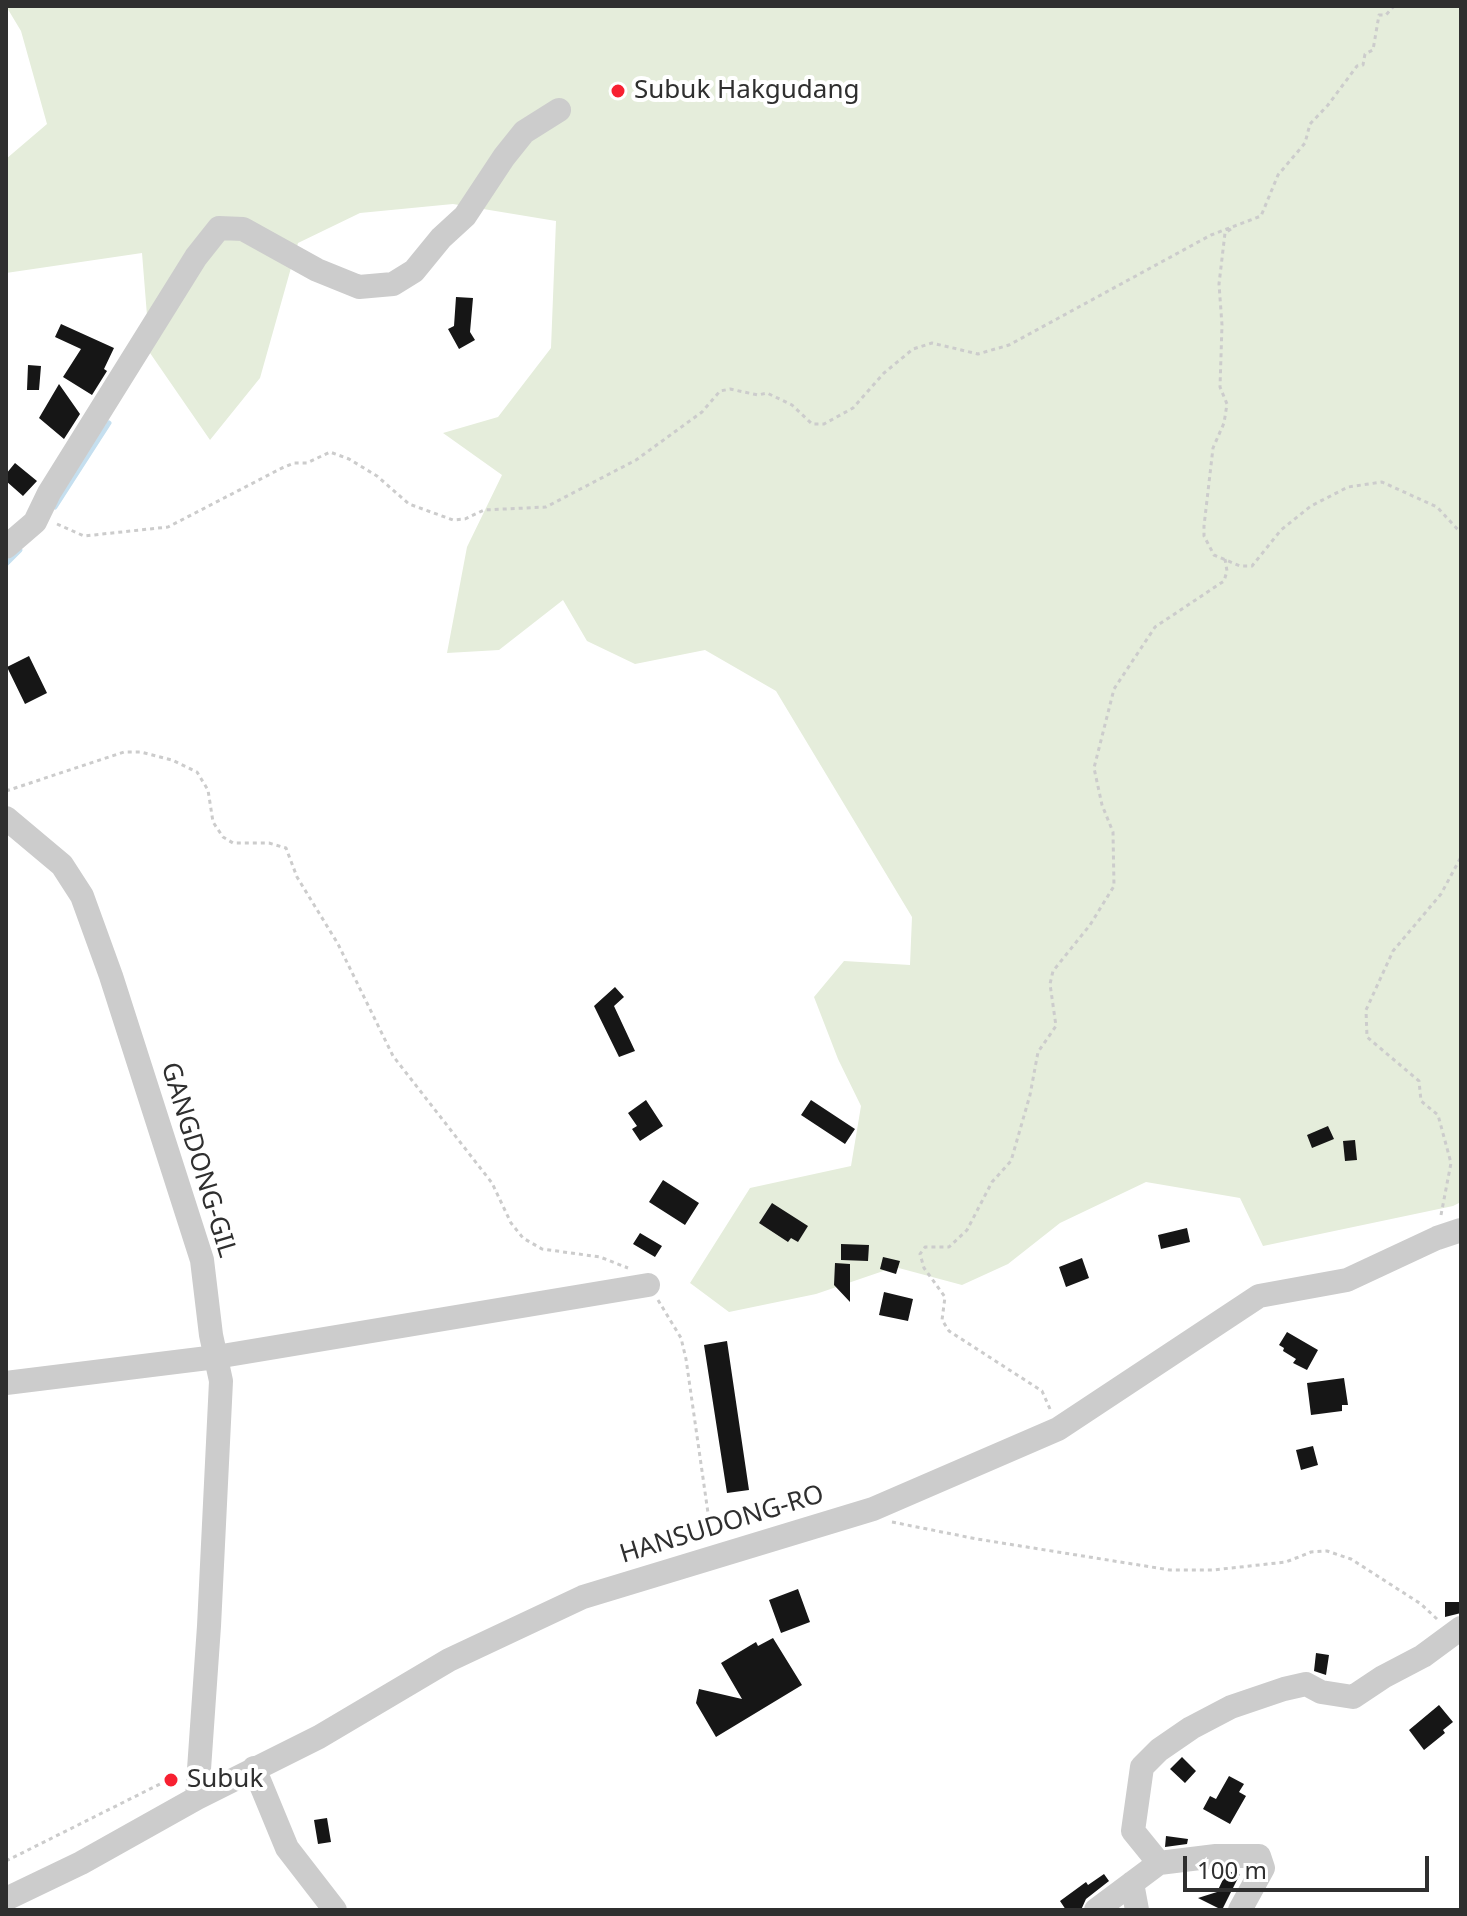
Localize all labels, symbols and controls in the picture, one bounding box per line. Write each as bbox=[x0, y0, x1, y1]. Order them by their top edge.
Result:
place label: Subuk Hakgudang bbox=[634, 75, 859, 107]
marker: Subuk Hakgudang bbox=[609, 82, 627, 100]
street label: GANGDONG-GIL bbox=[154, 1059, 242, 1261]
street label: HANSUDONG-RO bbox=[616, 1479, 828, 1571]
place label: Subuk bbox=[187, 1764, 263, 1796]
marker: Subuk bbox=[162, 1771, 180, 1789]
scale bar bbox=[1187, 1840, 1433, 1890]
text: 100 m bbox=[1197, 1853, 1267, 1886]

